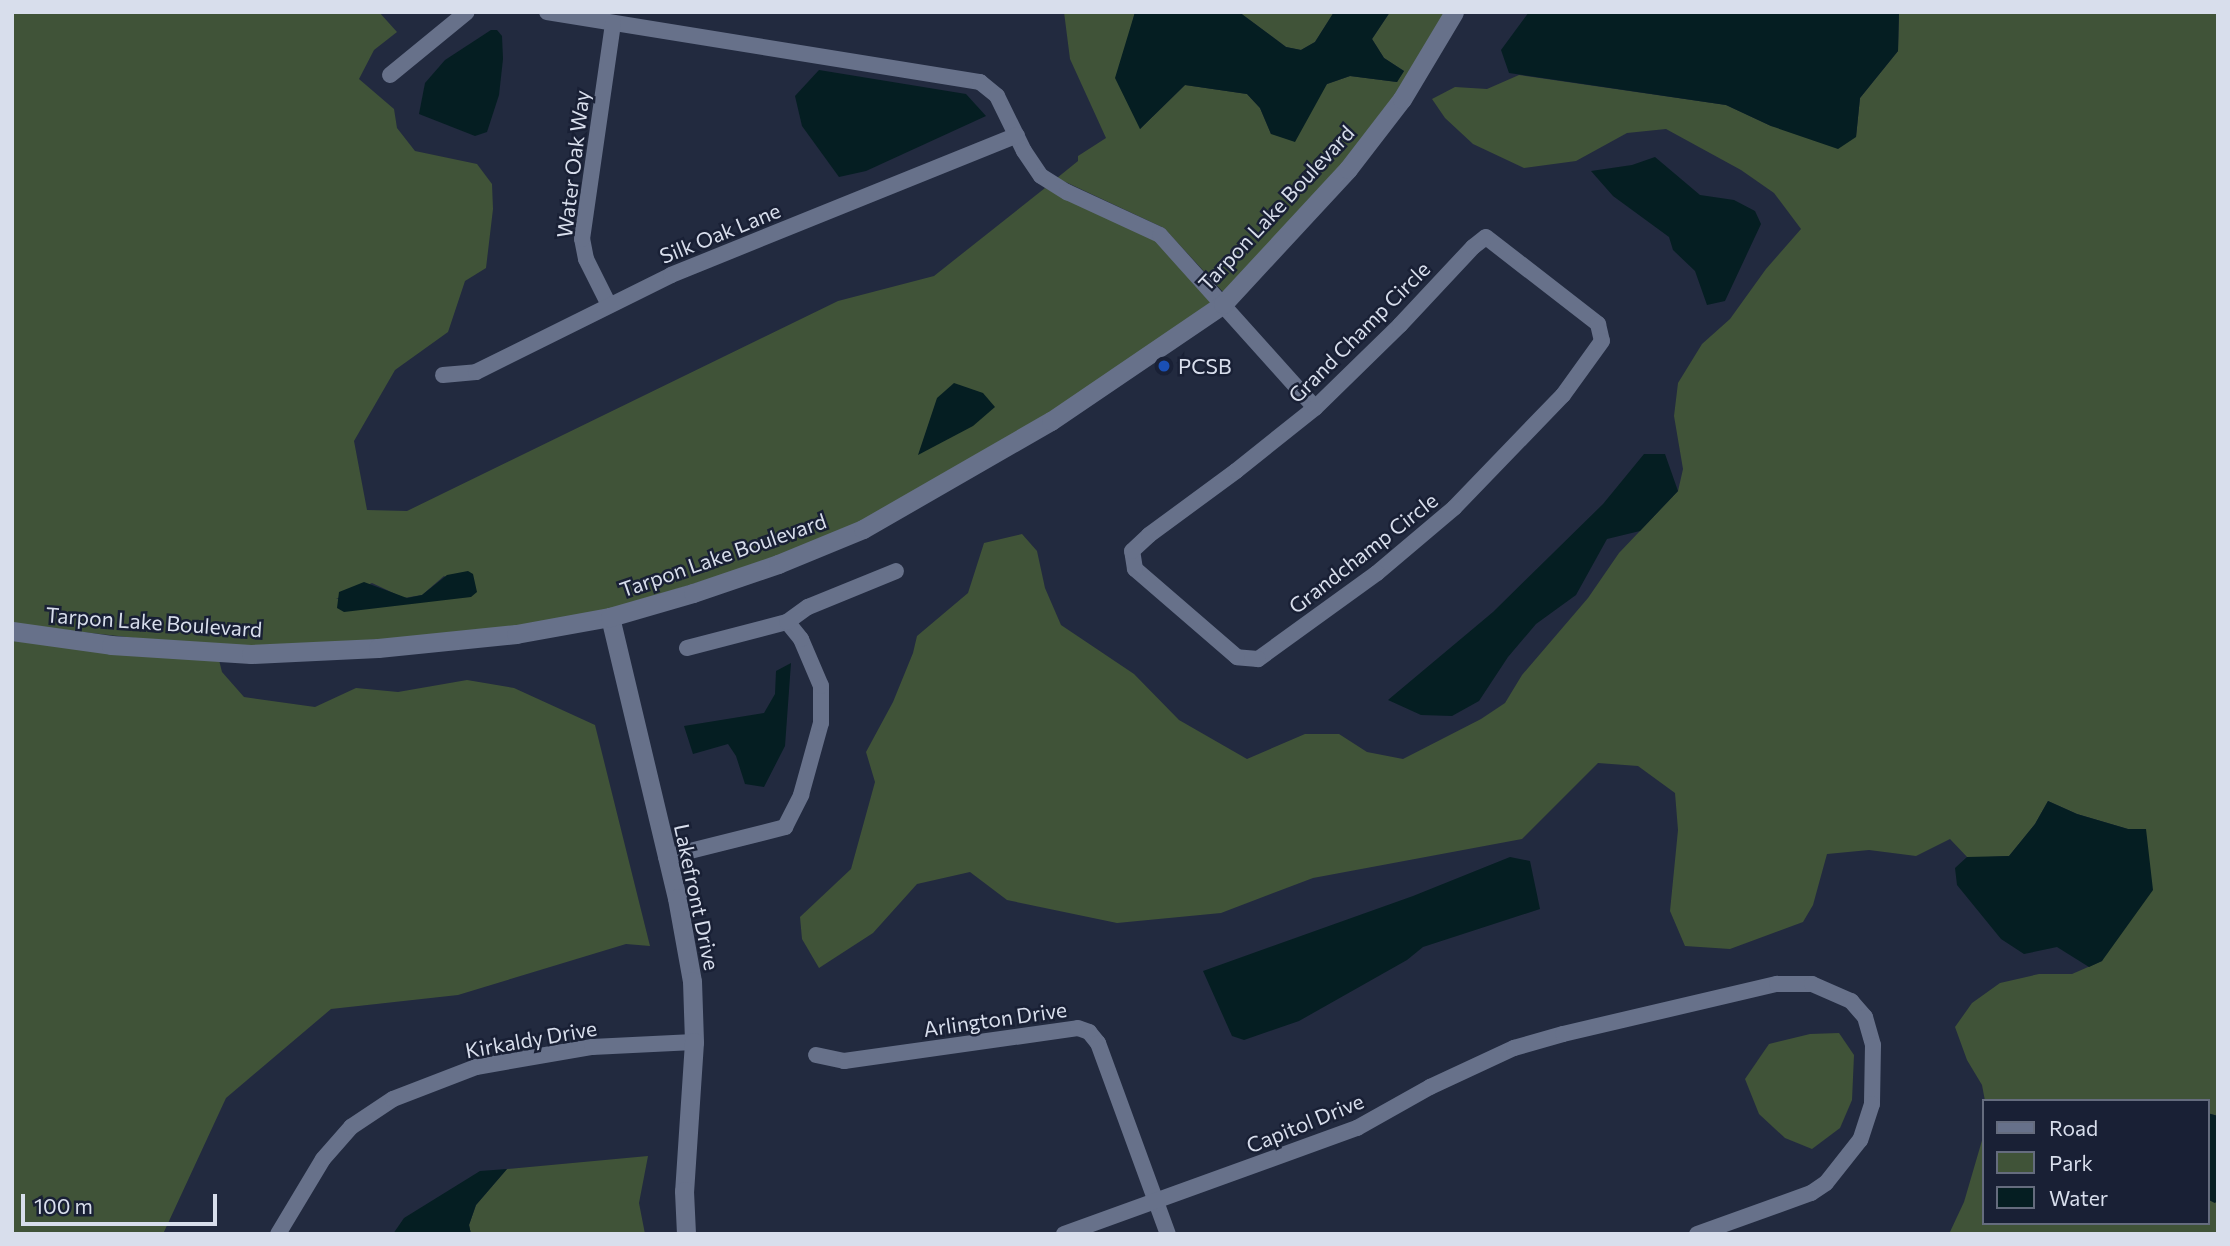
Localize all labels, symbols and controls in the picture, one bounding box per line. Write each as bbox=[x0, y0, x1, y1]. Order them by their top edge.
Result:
street label: Water Oak Way bbox=[551, 89, 595, 239]
street label: Tarpon Lake Boulevard bbox=[1193, 120, 1359, 296]
street label: Silk Oak Lane bbox=[656, 197, 784, 269]
street label: Grand Champ Circle bbox=[1283, 256, 1435, 408]
place label: PCSB bbox=[1178, 353, 1231, 379]
marker: PCSB bbox=[1156, 358, 1172, 374]
street label: Grandchamp Circle bbox=[1284, 487, 1442, 619]
street label: Tarpon Lake Boulevard bbox=[616, 508, 830, 602]
street label: Tarpon Lake Boulevard bbox=[45, 602, 263, 642]
street label: Lakefront Drive bbox=[669, 821, 725, 973]
street label: Arlington Drive bbox=[922, 996, 1068, 1042]
street label: Kirkaldy Drive bbox=[463, 1015, 599, 1063]
street label: Capitol Drive bbox=[1243, 1088, 1367, 1158]
legend bbox=[1982, 1099, 2209, 1225]
text: Road bbox=[2049, 1115, 2098, 1140]
text: Park bbox=[2049, 1150, 2093, 1175]
scale bar bbox=[24, 1180, 220, 1224]
text: Water bbox=[2049, 1185, 2108, 1210]
text: 100 m bbox=[34, 1193, 93, 1218]

